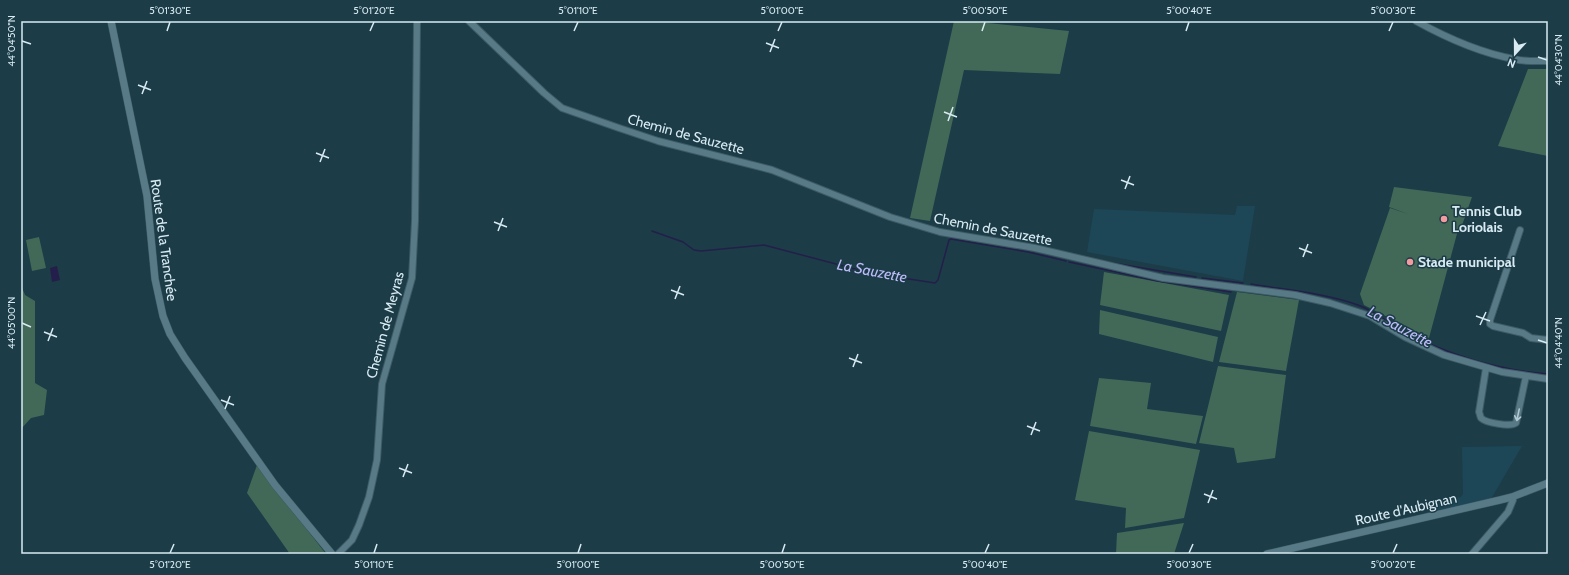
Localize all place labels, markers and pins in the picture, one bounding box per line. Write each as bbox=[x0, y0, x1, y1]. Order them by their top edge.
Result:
place label: Tennis Club Loriolais bbox=[1452, 202, 1522, 236]
marker: Tennis Club Loriolais bbox=[1439, 214, 1449, 224]
place label: Stade municipal bbox=[1418, 253, 1516, 271]
marker: Stade municipal bbox=[1405, 257, 1415, 267]

